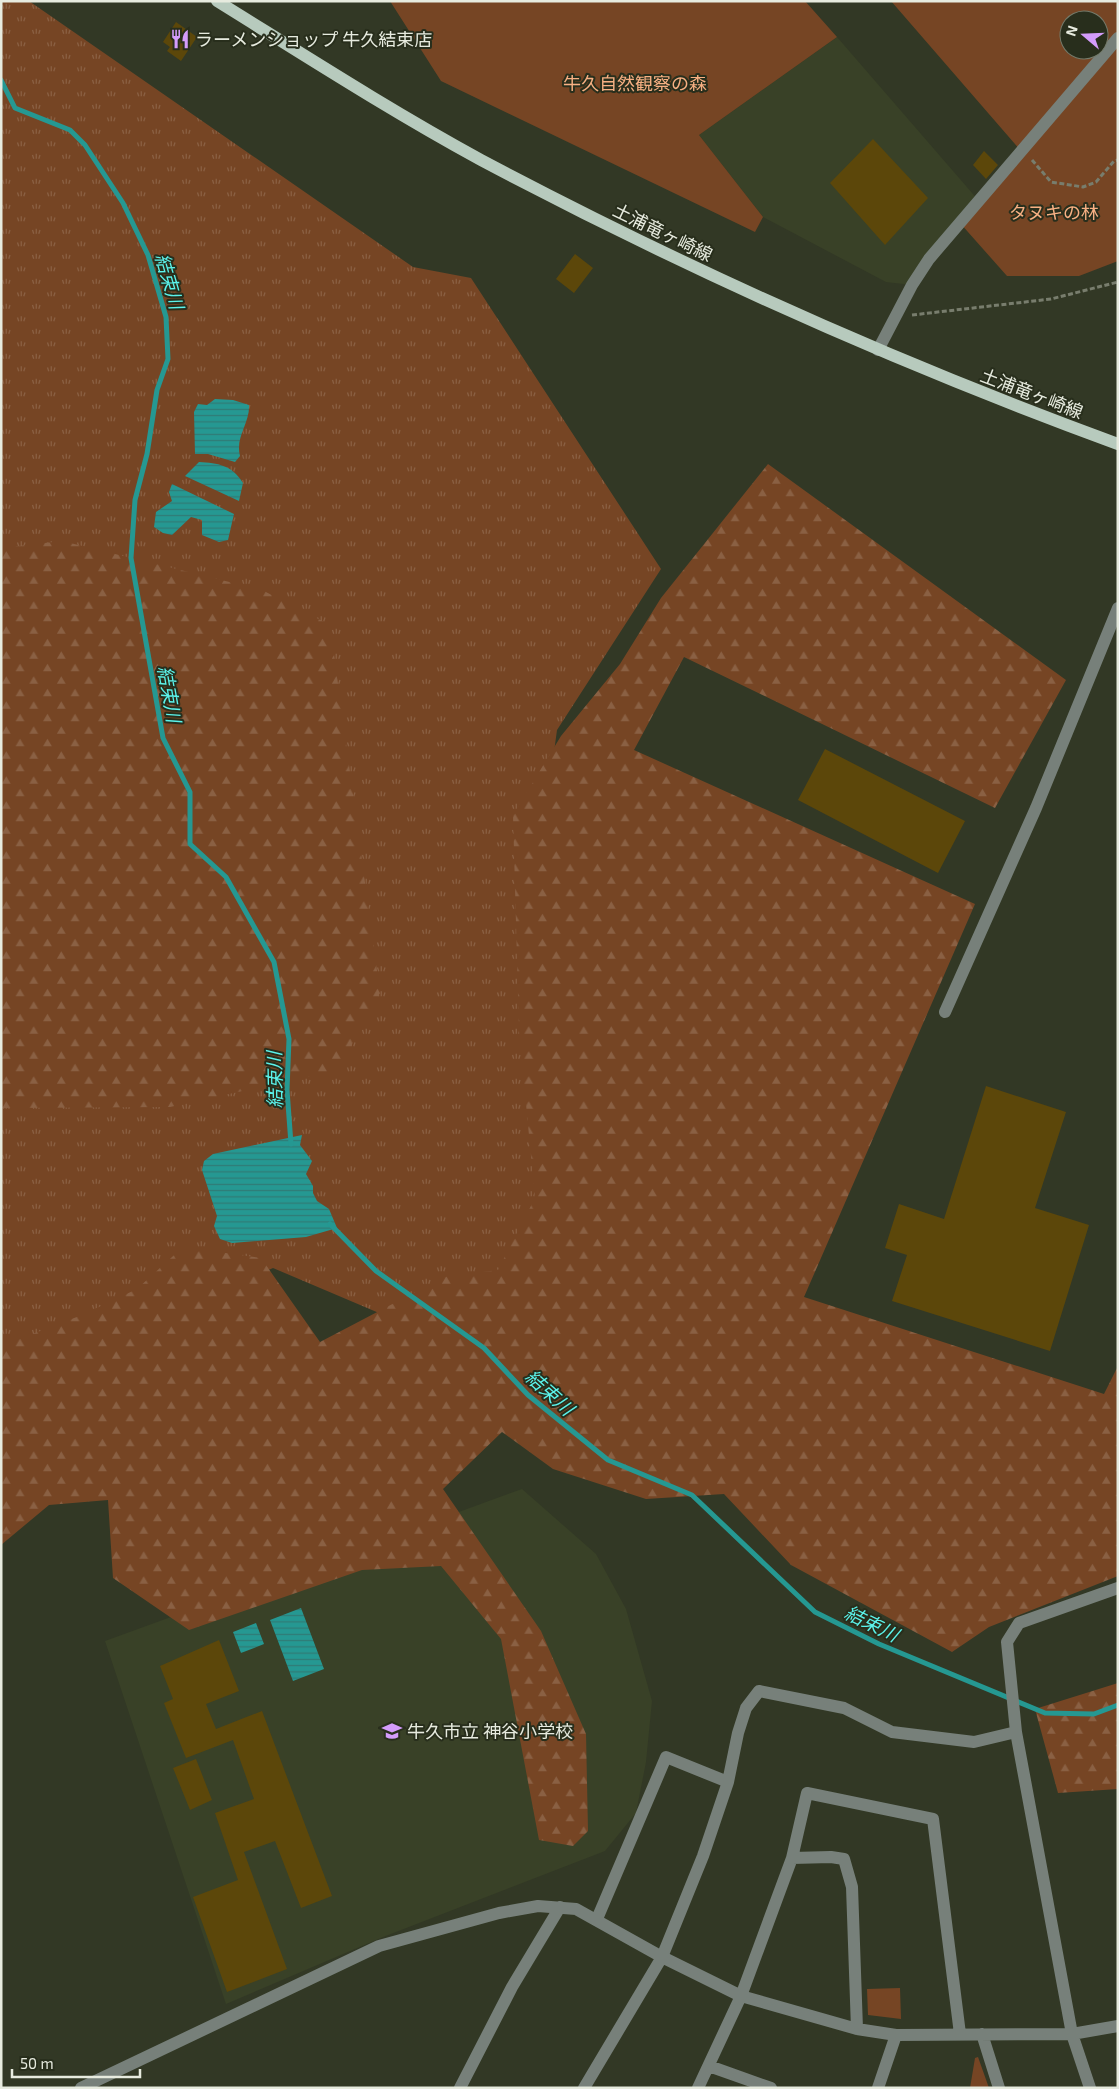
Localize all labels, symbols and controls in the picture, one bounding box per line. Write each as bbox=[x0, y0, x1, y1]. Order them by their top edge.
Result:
north arrow bbox=[1059, 10, 1109, 60]
text: N bbox=[1062, 23, 1081, 38]
restaurant icon: ラーメンショップ 牛久結束店 bbox=[169, 28, 191, 50]
place label: ラーメンショップ 牛久結束店 bbox=[195, 28, 432, 50]
park label: 牛久自然観察の森 bbox=[563, 72, 707, 94]
street label: 土浦竜ヶ崎線 bbox=[610, 198, 716, 266]
park label: タヌキの林 bbox=[1009, 201, 1099, 223]
water label: 結束川 bbox=[151, 250, 189, 313]
street label: 土浦竜ヶ崎線 bbox=[978, 363, 1086, 423]
water label: 結束川 bbox=[154, 664, 187, 726]
water label: 結束川 bbox=[262, 1049, 286, 1109]
water label: 結束川 bbox=[521, 1364, 580, 1421]
water label: 結束川 bbox=[841, 1600, 904, 1647]
school or university icon: 牛久市立 神谷小学校 bbox=[381, 1720, 403, 1742]
place label: 牛久市立 神谷小学校 bbox=[407, 1720, 573, 1742]
scale bar bbox=[12, 2046, 140, 2078]
text: 50 m bbox=[20, 2054, 54, 2072]

